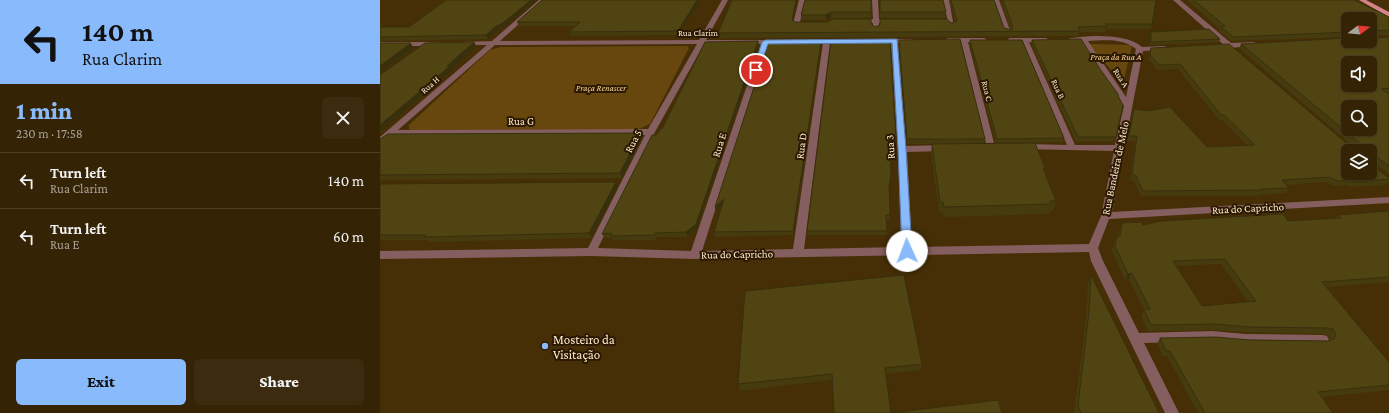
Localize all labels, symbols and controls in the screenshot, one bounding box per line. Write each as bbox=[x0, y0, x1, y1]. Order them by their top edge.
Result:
north arrow bbox=[1341, 12, 1377, 48]
map controls bbox=[1341, 12, 1377, 180]
icon: left bbox=[16, 16, 68, 68]
text: 140 m bbox=[82, 16, 154, 47]
street label: Rua Clarim bbox=[678, 28, 718, 38]
text: Rua Clarim bbox=[82, 49, 162, 69]
park label: Praça da Rua A bbox=[1090, 52, 1142, 62]
pin bbox=[739, 53, 773, 87]
button: sound bbox=[1341, 56, 1377, 92]
icon: arrive bbox=[745, 59, 767, 81]
street label: Rua A bbox=[1111, 67, 1131, 90]
street label: Rua H bbox=[419, 74, 441, 96]
street label: Rua B bbox=[1049, 78, 1067, 100]
street label: Rua C bbox=[980, 80, 995, 103]
park label: Praça Renascer bbox=[576, 83, 627, 93]
text: 1 min bbox=[16, 97, 72, 124]
button: close bbox=[322, 97, 364, 139]
button: search bbox=[1341, 100, 1377, 136]
street label: Rua G bbox=[508, 115, 534, 127]
street label: Rua Bandeira de Melo bbox=[1099, 120, 1131, 216]
text: 230 m · 17:58 bbox=[16, 126, 83, 141]
street label: Rua 5 bbox=[622, 128, 644, 154]
street label: Rua E bbox=[709, 131, 729, 159]
street label: Rua D bbox=[793, 132, 809, 160]
street label: Rua 3 bbox=[883, 135, 897, 159]
button: layers bbox=[1341, 144, 1377, 180]
text: Turn left bbox=[50, 165, 106, 181]
icon: left bbox=[16, 170, 38, 192]
text: 140 m bbox=[328, 173, 364, 189]
text: Rua Clarim bbox=[50, 181, 108, 196]
street label: Rua do Capricho bbox=[1212, 200, 1285, 217]
text: Turn left bbox=[50, 221, 106, 237]
icon: left bbox=[16, 226, 38, 248]
text: 60 m bbox=[333, 229, 364, 245]
position arrow bbox=[886, 230, 928, 272]
text: Rua E bbox=[50, 237, 79, 252]
street label: Rua do Capricho bbox=[701, 247, 774, 262]
place label: Mosteiro da Visitação bbox=[553, 332, 615, 362]
marker: Mosteiro da Visitação bbox=[540, 341, 550, 351]
button: Exit bbox=[16, 359, 186, 405]
button: Share bbox=[194, 359, 364, 405]

